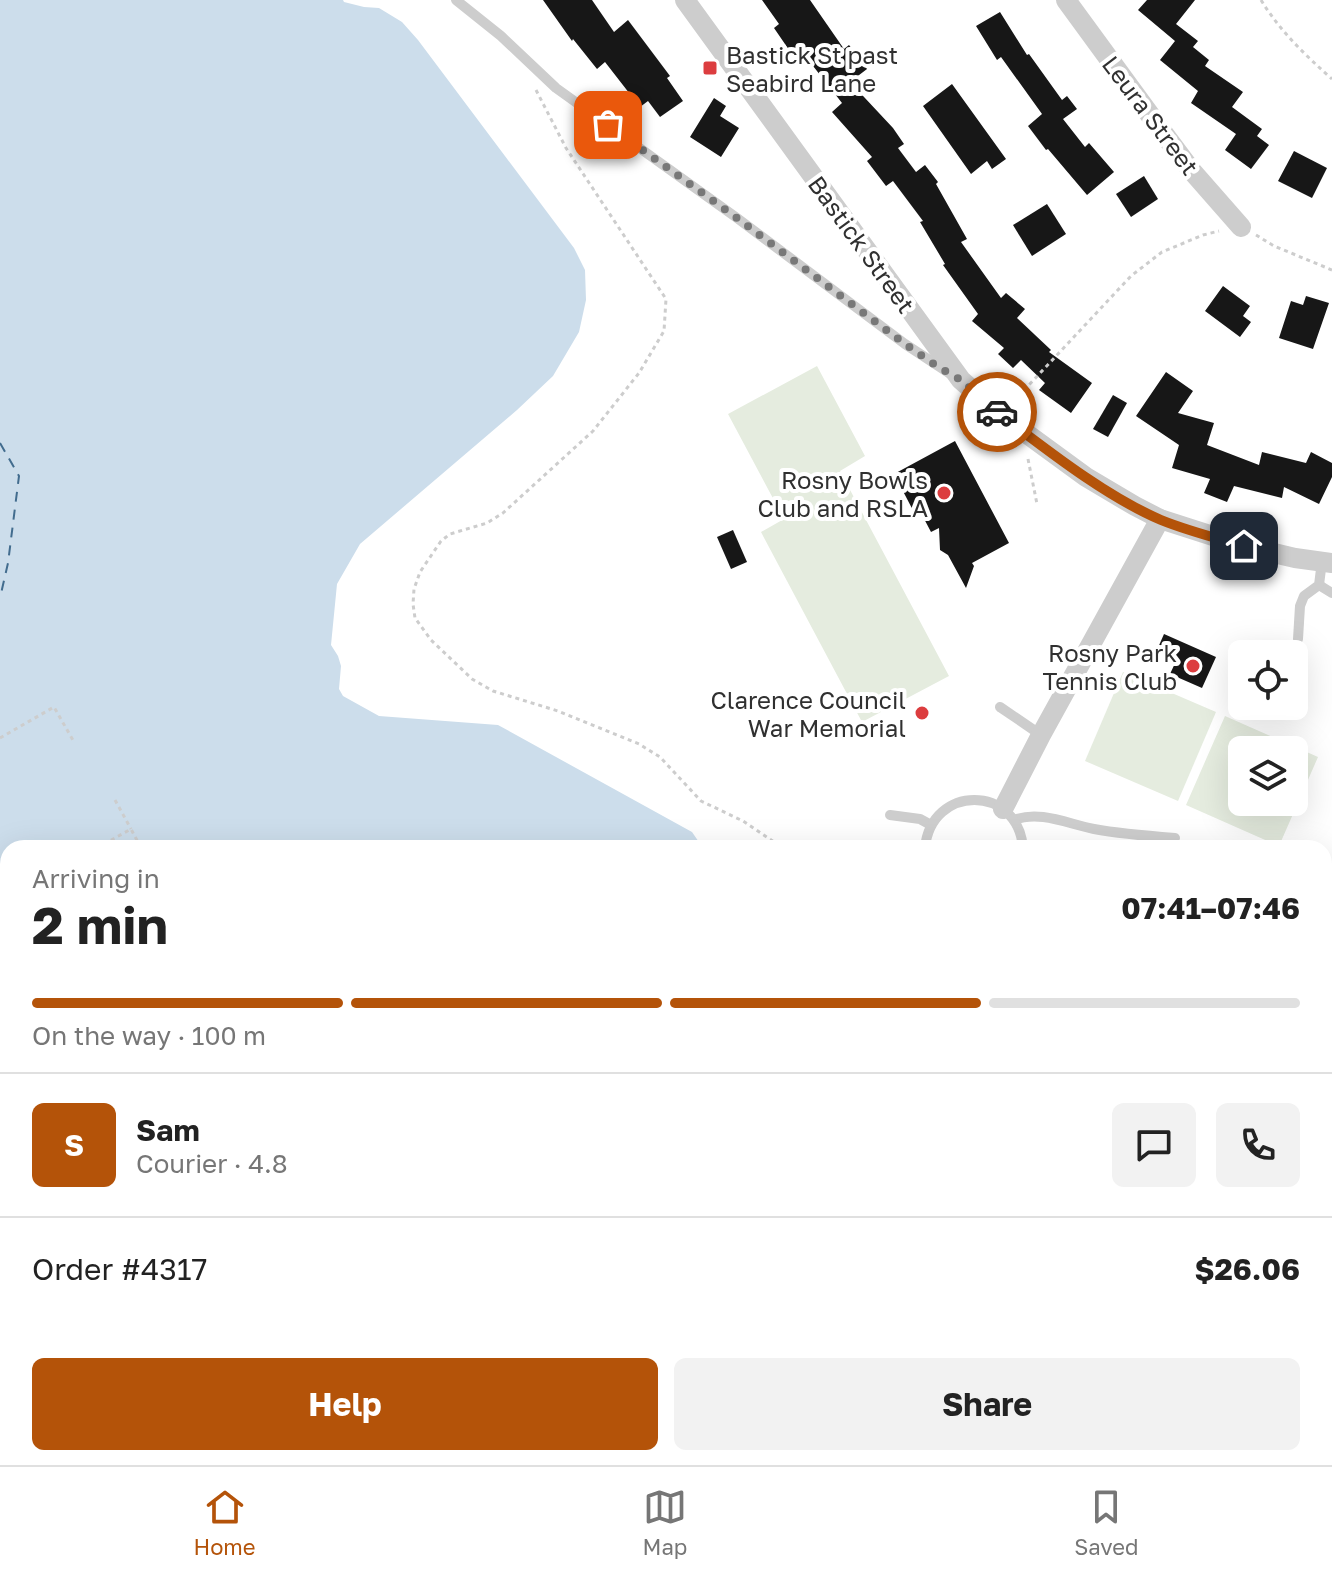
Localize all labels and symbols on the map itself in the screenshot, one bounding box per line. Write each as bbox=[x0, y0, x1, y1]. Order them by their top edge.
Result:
place label: Bastick St past Seabird Lane bbox=[726, 40, 898, 97]
street label: Leura Street bbox=[1097, 50, 1205, 180]
marker: Bastick St past Seabird Lane bbox=[701, 59, 719, 77]
pin bbox=[574, 91, 642, 159]
street label: Bastick Street bbox=[803, 170, 921, 318]
courier bbox=[957, 372, 1037, 452]
place label: Rosny Bowls Club and RSLA bbox=[757, 465, 928, 522]
marker: Rosny Bowls Club and RSLA bbox=[935, 484, 953, 502]
pin bbox=[1210, 512, 1278, 580]
place label: Rosny Park Tennis Club bbox=[1042, 638, 1177, 695]
marker: Rosny Park Tennis Club bbox=[1184, 657, 1202, 675]
place label: Clarence Council War Memorial bbox=[710, 685, 906, 742]
marker: Clarence Council War Memorial bbox=[913, 704, 931, 722]

